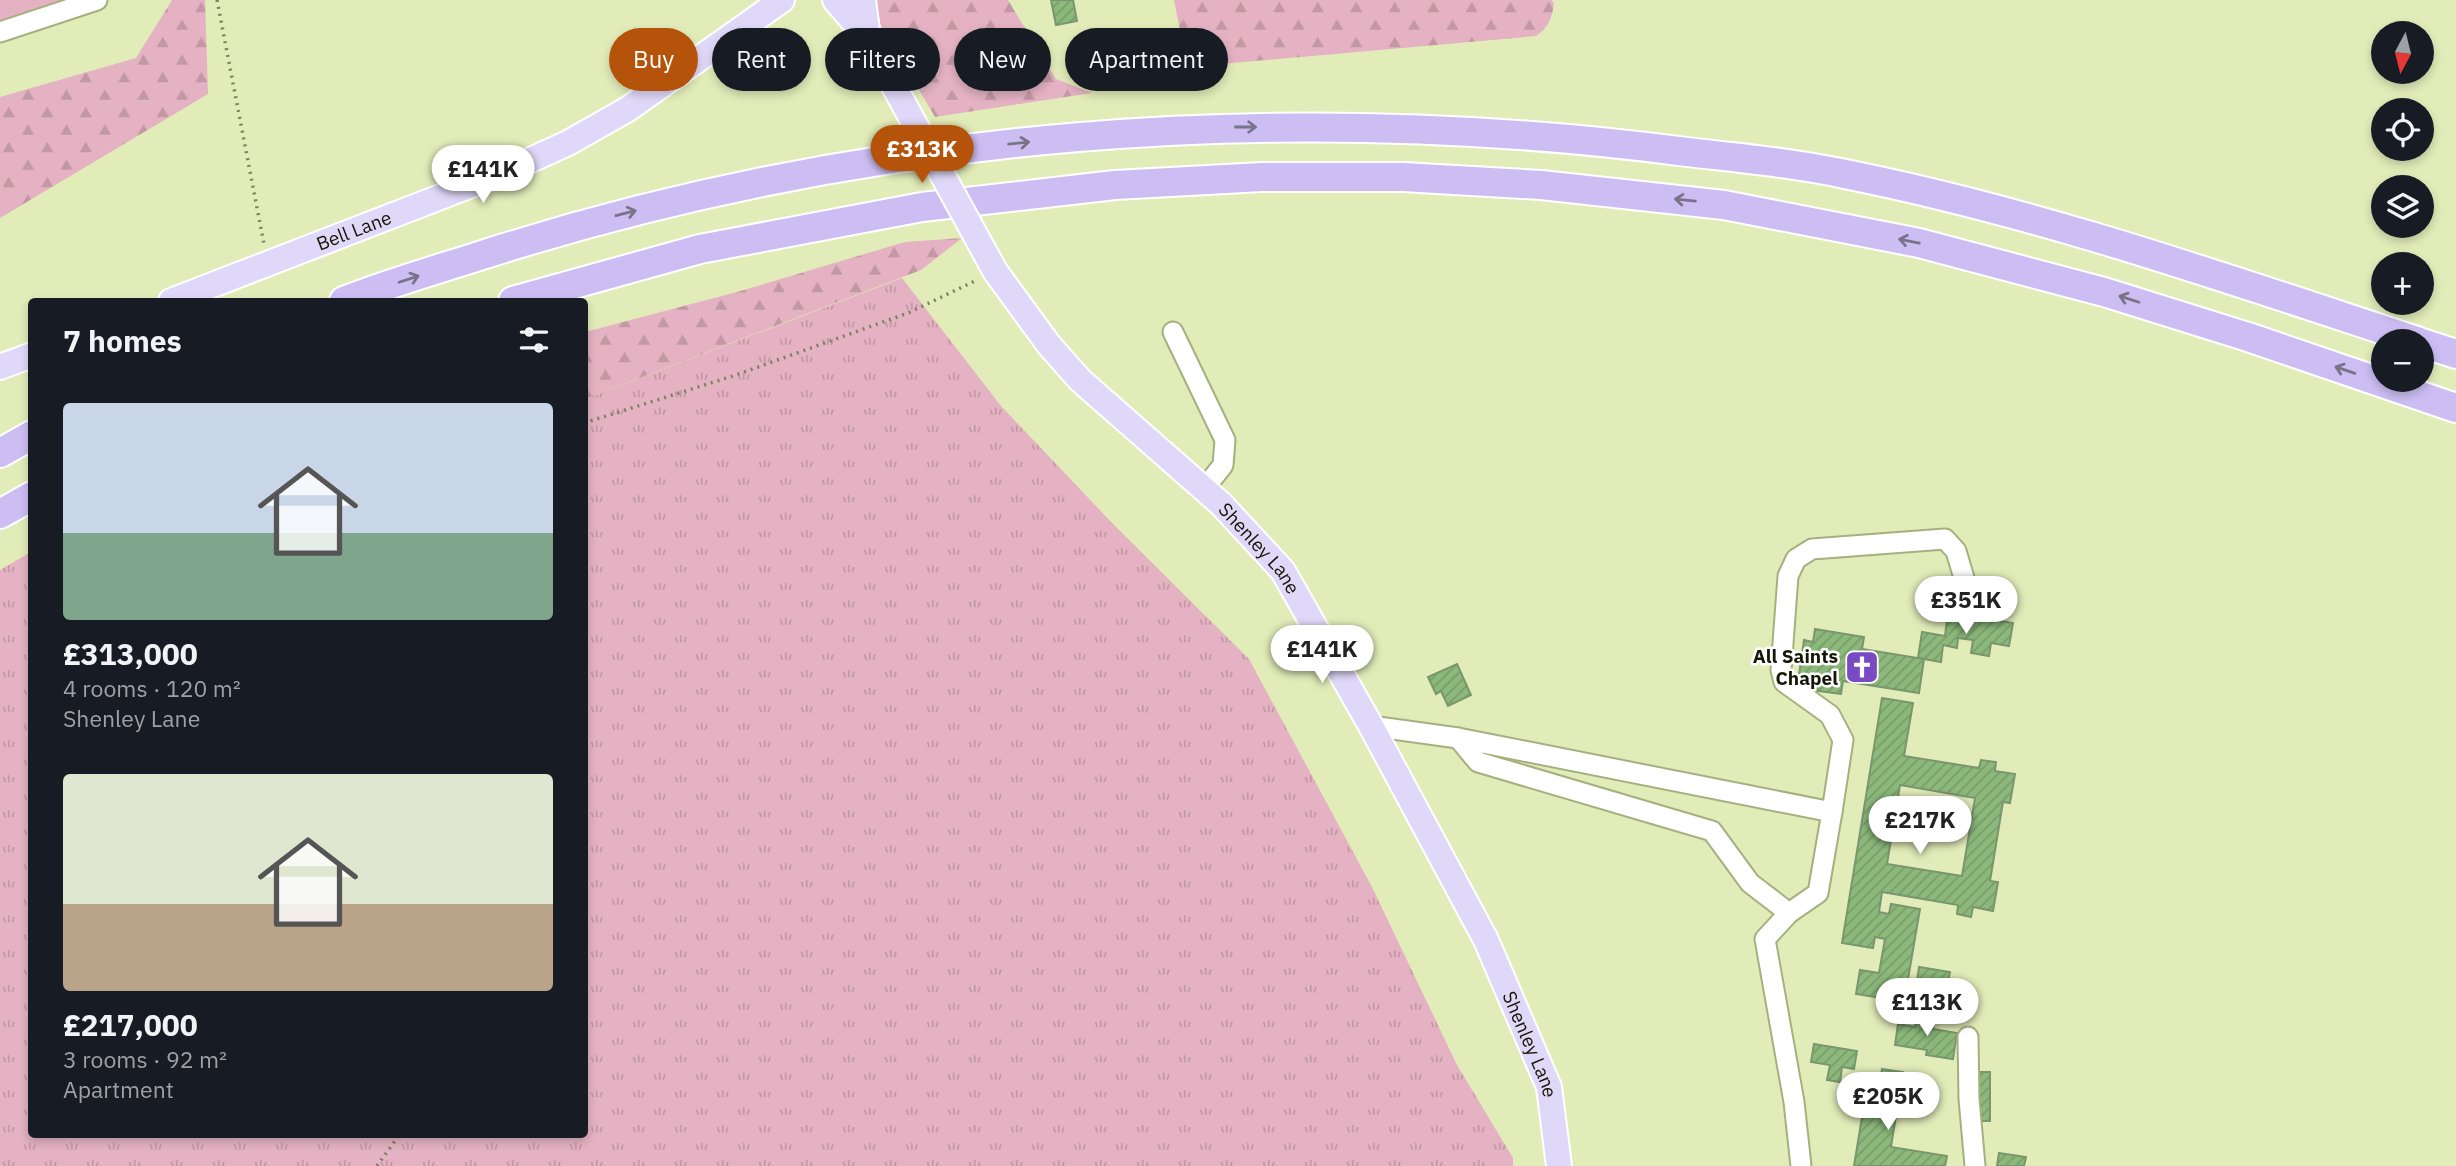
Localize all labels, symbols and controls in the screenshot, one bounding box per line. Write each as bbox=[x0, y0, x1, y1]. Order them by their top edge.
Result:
north arrow bbox=[2371, 21, 2434, 84]
map controls bbox=[2371, 21, 2434, 392]
chip: Buy bbox=[609, 28, 698, 91]
chip: Rent bbox=[712, 28, 811, 91]
chip: Filters bbox=[825, 28, 940, 91]
chip: New bbox=[954, 28, 1051, 91]
chip: Apartment bbox=[1065, 28, 1228, 91]
button: locate bbox=[2371, 98, 2434, 161]
one-way arrow bbox=[1234, 120, 1257, 134]
pin: £313K bbox=[873, 125, 971, 185]
text: £313K bbox=[887, 133, 957, 163]
one-way arrow bbox=[1007, 137, 1030, 150]
pin: £141K bbox=[434, 146, 532, 205]
text: £141K bbox=[448, 153, 518, 183]
button: layers bbox=[2371, 175, 2434, 238]
one-way arrow bbox=[1674, 194, 1697, 207]
street label: Bell Lane bbox=[313, 205, 395, 256]
one-way arrow bbox=[614, 206, 637, 219]
one-way arrow bbox=[1898, 233, 1921, 247]
button: + bbox=[2371, 252, 2434, 315]
one-way arrow bbox=[397, 271, 419, 284]
one-way arrow bbox=[2118, 292, 2140, 305]
text: 7 homes bbox=[63, 321, 182, 360]
icon: filters bbox=[515, 321, 553, 359]
button: − bbox=[2371, 329, 2434, 392]
one-way arrow bbox=[2334, 363, 2356, 376]
icon: home bbox=[245, 448, 371, 574]
street label: Shenley Lane bbox=[1214, 497, 1305, 598]
pin: £351K bbox=[1917, 576, 2015, 636]
text: £351K bbox=[1931, 584, 2001, 614]
pin: £141K bbox=[1273, 626, 1371, 685]
text: £141K bbox=[1287, 633, 1357, 663]
text: £313,000 bbox=[63, 634, 198, 673]
place label: All Saints Chapel bbox=[1753, 644, 1838, 690]
church icon: All Saints Chapel bbox=[1843, 648, 1881, 686]
text: 4 rooms · 120 m² bbox=[63, 673, 241, 703]
text: Shenley Lane bbox=[63, 703, 200, 733]
pin: £217K bbox=[1871, 796, 1969, 856]
text: £217K bbox=[1885, 804, 1955, 834]
icon: home bbox=[245, 819, 371, 945]
pin: £113K bbox=[1878, 978, 1976, 1038]
text: £113K bbox=[1892, 986, 1962, 1016]
street label: Shenley Lane bbox=[1497, 987, 1562, 1099]
text: £217,000 bbox=[63, 1005, 198, 1044]
text: 3 rooms · 92 m² bbox=[63, 1044, 227, 1074]
pin: £205K bbox=[1839, 1072, 1937, 1132]
text: Apartment bbox=[63, 1074, 174, 1104]
text: £205K bbox=[1853, 1080, 1923, 1110]

